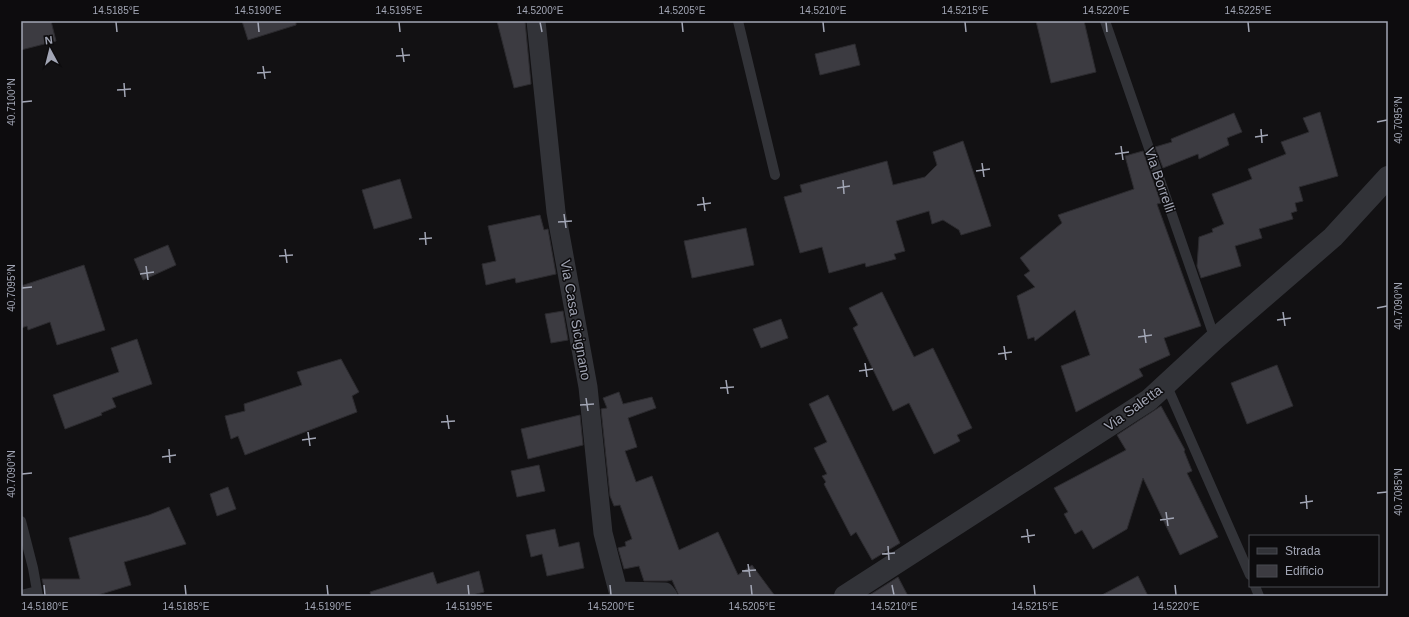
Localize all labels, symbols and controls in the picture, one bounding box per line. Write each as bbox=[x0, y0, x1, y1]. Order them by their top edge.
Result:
text: 14.5185°E bbox=[93, 5, 140, 16]
text: 14.5190°E bbox=[235, 5, 282, 16]
text: 14.5195°E bbox=[376, 5, 423, 16]
text: 14.5200°E bbox=[517, 5, 564, 16]
text: 14.5205°E bbox=[659, 5, 706, 16]
text: 14.5210°E bbox=[800, 5, 847, 16]
text: 14.5215°E bbox=[942, 5, 989, 16]
text: 14.5220°E bbox=[1083, 5, 1130, 16]
text: 14.5225°E bbox=[1225, 5, 1272, 16]
north arrow bbox=[30, 30, 70, 70]
text: N bbox=[44, 34, 54, 47]
text: 40.7100°N bbox=[6, 78, 17, 126]
text: 40.7095°N bbox=[1393, 96, 1404, 144]
street label: Via Borrelli bbox=[1141, 146, 1179, 214]
street label: Via Casa Sicignano bbox=[558, 259, 595, 382]
text: 40.7095°N bbox=[6, 264, 17, 312]
text: 40.7090°N bbox=[1393, 282, 1404, 330]
street label: Via Saletta bbox=[1101, 382, 1165, 434]
text: 40.7090°N bbox=[6, 450, 17, 498]
text: 40.7085°N bbox=[1393, 468, 1404, 516]
legend bbox=[1249, 535, 1379, 587]
text: Strada bbox=[1285, 544, 1321, 558]
text: Edificio bbox=[1285, 564, 1324, 578]
text: 14.5180°E bbox=[22, 601, 69, 612]
text: 14.5185°E bbox=[163, 601, 210, 612]
text: 14.5190°E bbox=[305, 601, 352, 612]
text: 14.5195°E bbox=[446, 601, 493, 612]
text: 14.5200°E bbox=[588, 601, 635, 612]
text: 14.5205°E bbox=[729, 601, 776, 612]
text: 14.5210°E bbox=[871, 601, 918, 612]
text: 14.5215°E bbox=[1012, 601, 1059, 612]
text: 14.5220°E bbox=[1153, 601, 1200, 612]

